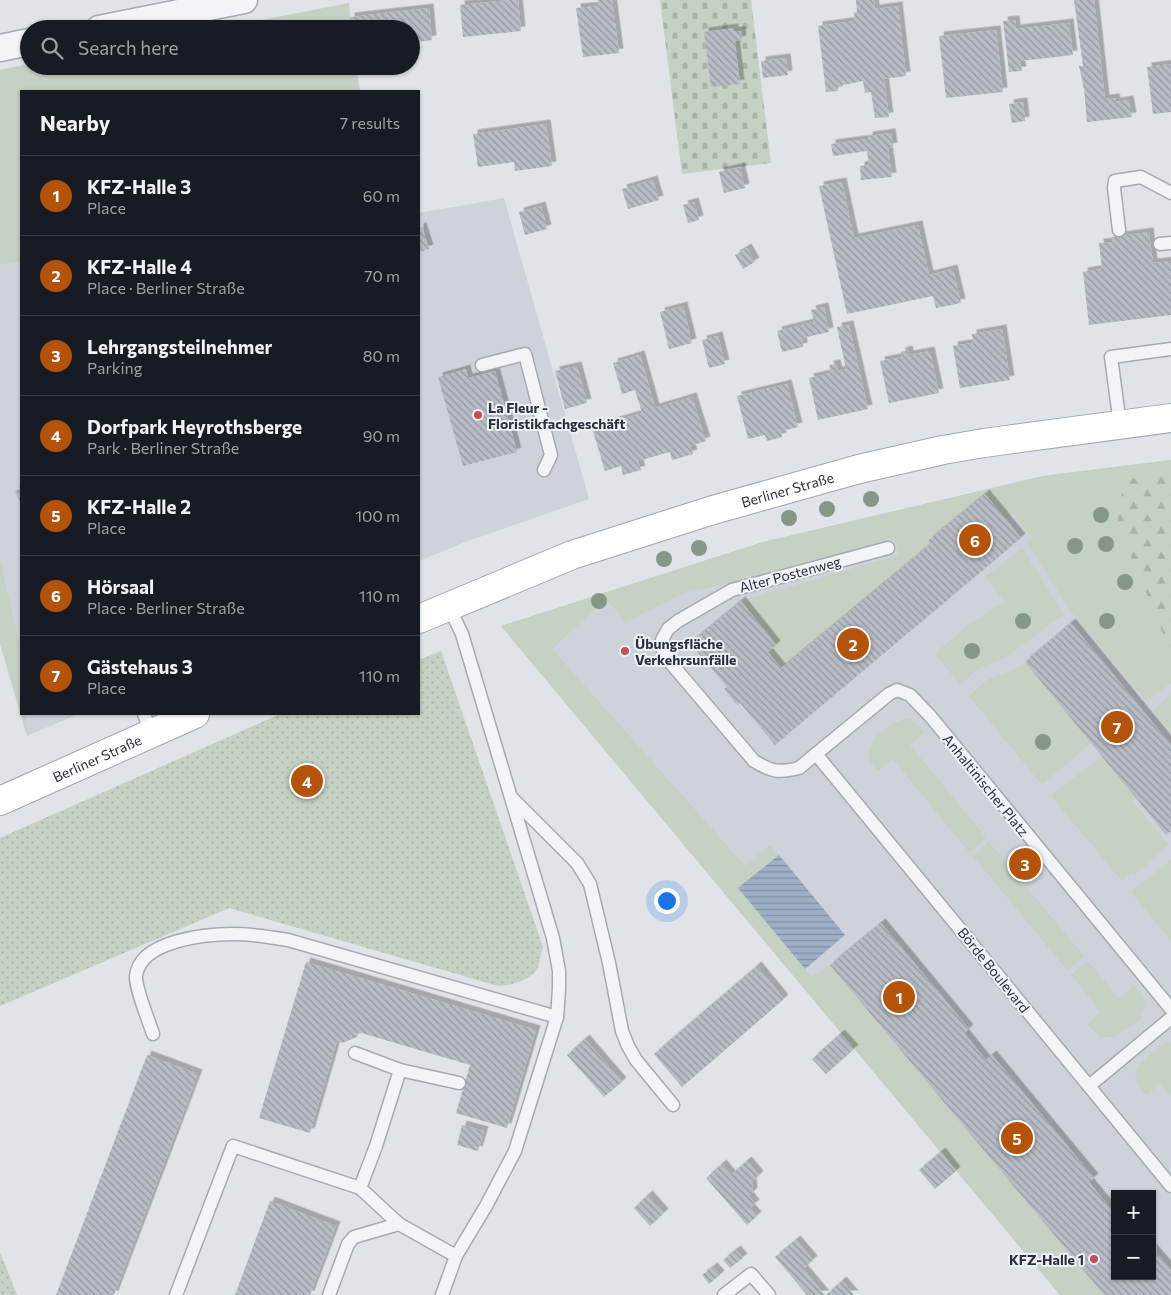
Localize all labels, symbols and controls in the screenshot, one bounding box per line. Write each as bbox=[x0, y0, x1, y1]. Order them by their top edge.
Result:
search box bbox=[20, 20, 420, 75]
icon: search bbox=[38, 34, 66, 62]
text: Search here bbox=[78, 36, 178, 59]
text: Nearby bbox=[40, 110, 110, 135]
text: 7 results bbox=[340, 113, 400, 132]
text: KFZ-Halle 3 bbox=[87, 175, 191, 198]
text: 1 bbox=[52, 186, 60, 205]
text: 60 m bbox=[363, 186, 400, 205]
text: Place bbox=[87, 198, 126, 217]
text: KFZ-Halle 4 bbox=[87, 255, 192, 278]
text: 2 bbox=[51, 266, 61, 285]
text: 70 m bbox=[364, 266, 400, 285]
text: Place · Berliner Straße bbox=[87, 278, 245, 297]
text: Lehrgangsteilnehmer bbox=[87, 335, 272, 358]
text: 3 bbox=[51, 346, 61, 365]
text: 80 m bbox=[363, 346, 400, 365]
text: Parking bbox=[87, 358, 142, 377]
place label: La Fleur - Floristikfachgeschäft bbox=[488, 399, 625, 432]
marker: La Fleur - Floristikfachgeschäft bbox=[472, 409, 484, 421]
text: Dorfpark Heyrothsberge bbox=[87, 415, 302, 438]
text: 4 bbox=[51, 426, 61, 445]
text: 90 m bbox=[363, 426, 400, 445]
text: Park · Berliner Straße bbox=[87, 438, 239, 457]
street label: Berliner Straße bbox=[739, 468, 835, 510]
text: KFZ-Halle 2 bbox=[87, 495, 191, 518]
text: 5 bbox=[51, 506, 61, 525]
text: 100 m bbox=[355, 506, 400, 525]
text: Place bbox=[87, 518, 126, 537]
pin: 6 bbox=[959, 521, 991, 559]
street label: Alter Postenweg bbox=[737, 552, 843, 596]
text: Hörsaal bbox=[87, 575, 154, 598]
text: 6 bbox=[51, 586, 61, 605]
text: 110 m bbox=[359, 586, 400, 605]
text: Place · Berliner Straße bbox=[87, 598, 245, 617]
pin: 2 bbox=[837, 625, 869, 663]
place label: Übungsfläche Verkehrsunfälle bbox=[635, 635, 736, 668]
marker: Übungsfläche Verkehrsunfälle bbox=[619, 645, 631, 657]
text: Gästehaus 3 bbox=[87, 655, 193, 678]
text: 7 bbox=[52, 666, 60, 685]
text: 110 m bbox=[359, 666, 400, 685]
text: Place bbox=[87, 678, 126, 697]
pin: 7 bbox=[1101, 708, 1133, 746]
street label: Anhaltinischer Platz bbox=[939, 730, 1033, 840]
street label: Berliner Straße bbox=[50, 731, 144, 785]
pin: 4 bbox=[291, 762, 323, 800]
pin: 3 bbox=[1009, 845, 1041, 883]
your location bbox=[654, 888, 680, 914]
street label: Börde Boulevard bbox=[954, 924, 1034, 1016]
pin: 1 bbox=[883, 978, 915, 1016]
pin: 5 bbox=[1001, 1119, 1033, 1157]
map controls bbox=[1111, 1190, 1156, 1280]
button: + bbox=[1111, 1190, 1156, 1235]
button: − bbox=[1111, 1235, 1156, 1280]
place label: KFZ-Halle 1 bbox=[1009, 1251, 1084, 1268]
marker: KFZ-Halle 1 bbox=[1088, 1253, 1100, 1265]

